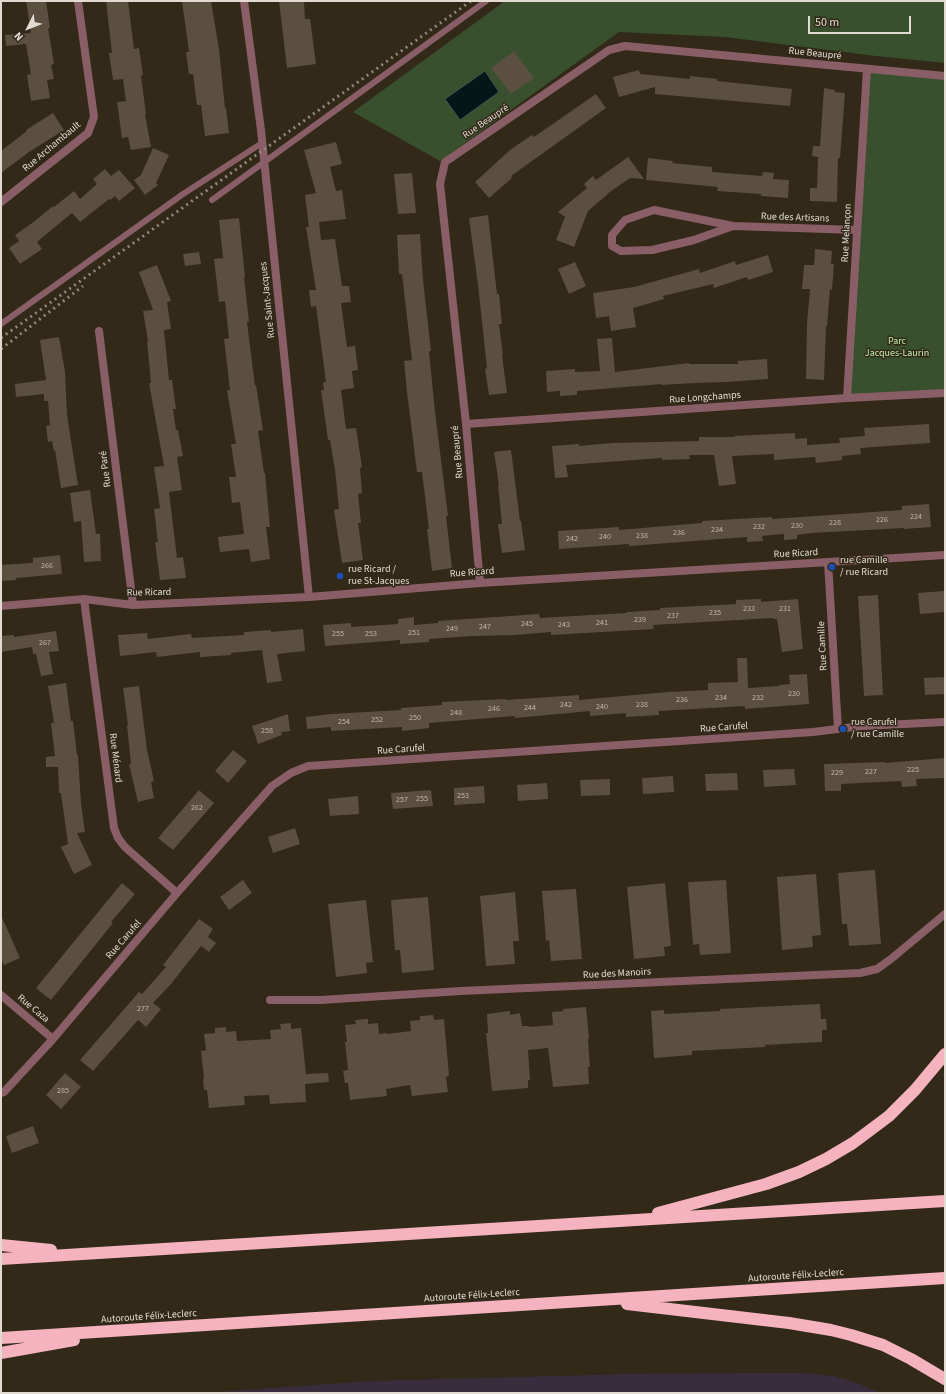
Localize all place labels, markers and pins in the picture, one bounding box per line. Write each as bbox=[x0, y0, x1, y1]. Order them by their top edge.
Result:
place label: rue Camille / rue Ricard bbox=[840, 555, 888, 578]
marker: rue Camille / rue Ricard bbox=[827, 562, 837, 572]
place label: rue Ricard / rue St-Jacques bbox=[348, 564, 409, 588]
marker: rue Ricard / rue St-Jacques bbox=[335, 571, 345, 581]
place label: rue Carufel / rue Camille bbox=[851, 717, 904, 740]
marker: rue Carufel / rue Camille bbox=[838, 724, 848, 734]

